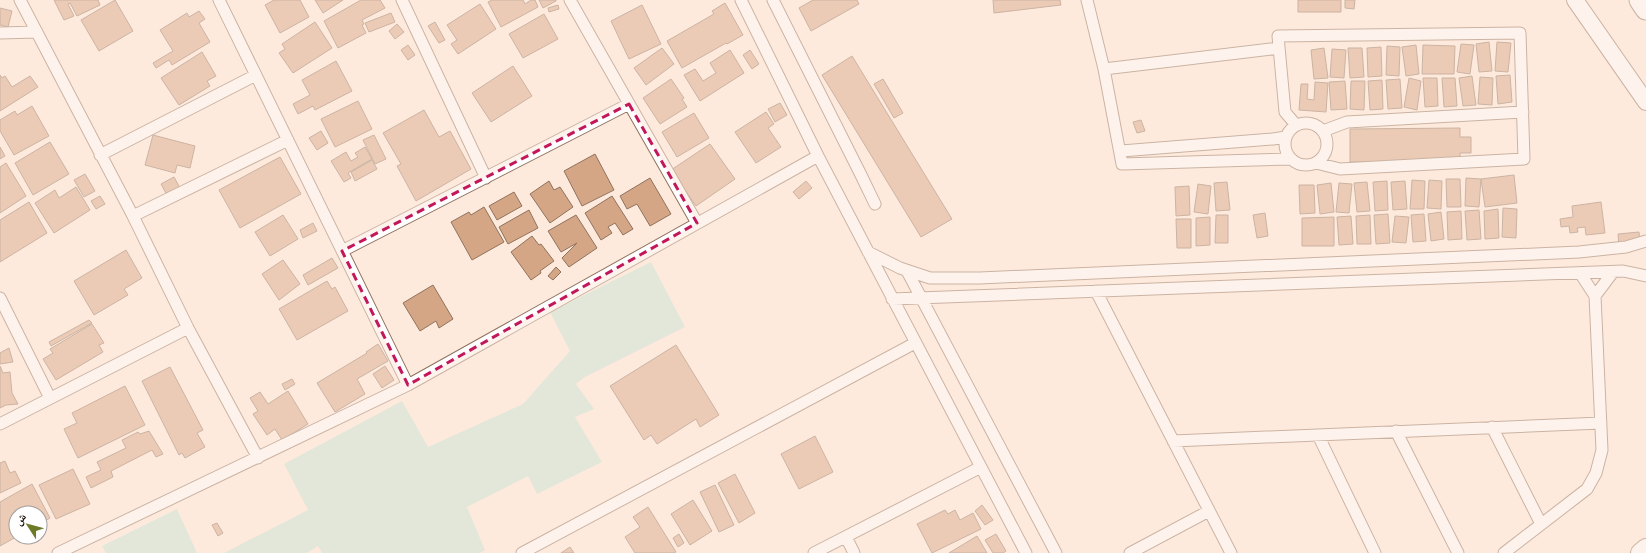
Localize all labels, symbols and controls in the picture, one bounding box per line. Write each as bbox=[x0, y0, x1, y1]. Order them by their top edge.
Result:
north arrow bbox=[8, 505, 48, 545]
text: ش bbox=[11, 510, 30, 529]

